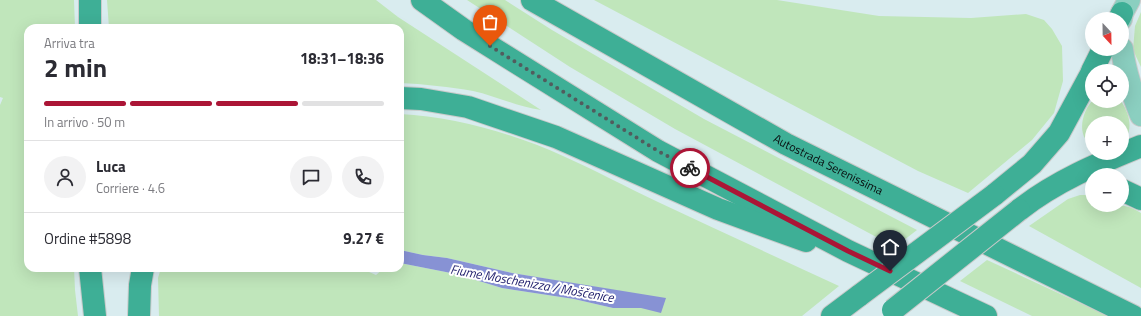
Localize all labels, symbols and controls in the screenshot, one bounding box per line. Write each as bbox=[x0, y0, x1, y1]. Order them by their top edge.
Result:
pin bbox=[473, 5, 507, 46]
icon: bag bbox=[479, 11, 501, 33]
north arrow bbox=[1085, 12, 1129, 56]
map controls bbox=[1085, 12, 1129, 212]
text: Arriva tra bbox=[44, 33, 95, 53]
text: 18:31–18:36 bbox=[300, 47, 384, 70]
text: 2 min bbox=[44, 48, 107, 87]
button: locate bbox=[1085, 64, 1129, 108]
text: In arrivo · 50 m bbox=[44, 112, 125, 132]
button: + bbox=[1085, 116, 1129, 160]
street label: Autostrada Serenissima bbox=[770, 129, 887, 200]
courier bbox=[670, 148, 710, 188]
text: Luca bbox=[96, 155, 126, 178]
button: person bbox=[44, 156, 86, 198]
button: chat bbox=[290, 156, 332, 198]
button: phone bbox=[342, 156, 384, 198]
icon: bike bbox=[679, 157, 701, 179]
button: − bbox=[1085, 168, 1129, 212]
text: Corriere · 4.6 bbox=[96, 178, 165, 198]
text: Ordine #5898 bbox=[44, 227, 131, 250]
text: 9.27 € bbox=[343, 227, 384, 250]
pin bbox=[873, 230, 907, 271]
icon: home bbox=[879, 236, 901, 258]
water label: Fiume Moschenizza / Moščenice bbox=[449, 259, 616, 307]

